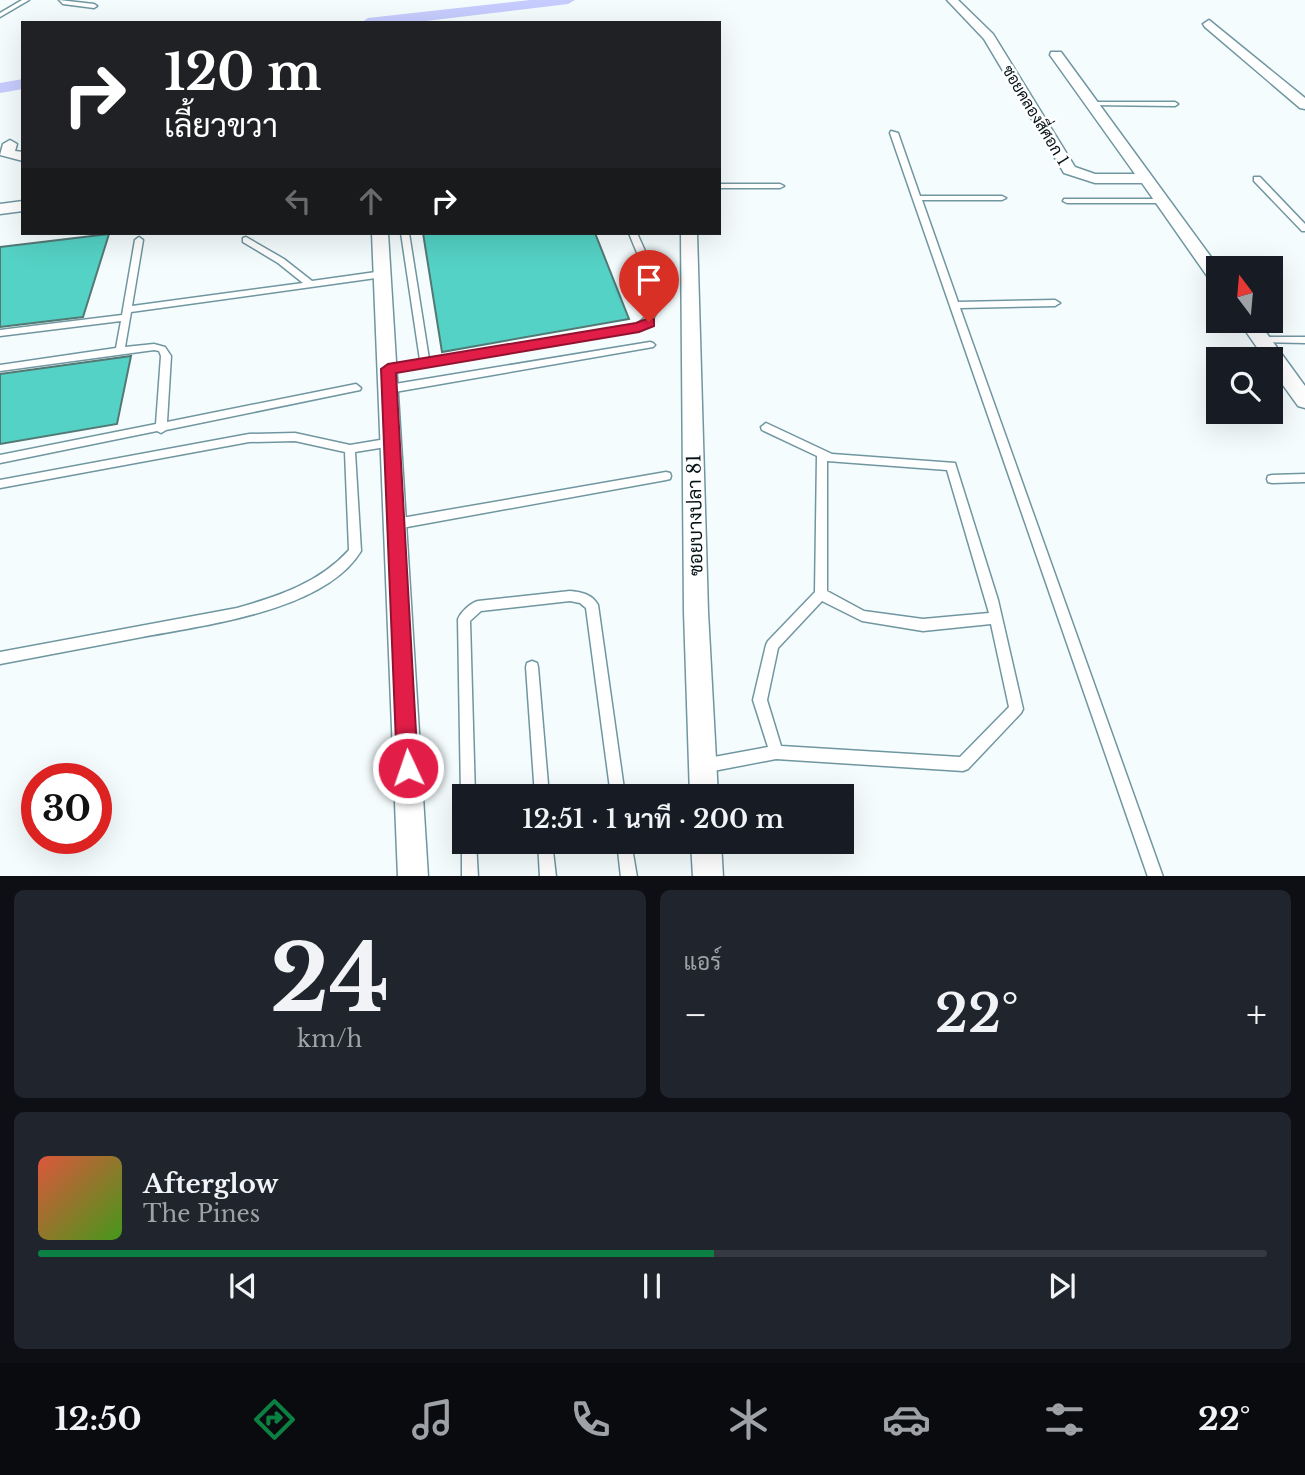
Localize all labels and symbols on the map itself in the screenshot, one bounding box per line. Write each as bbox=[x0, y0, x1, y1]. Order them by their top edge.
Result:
street label: ซอยคลองสี่ศอก 1 bbox=[998, 59, 1077, 169]
pin bbox=[619, 250, 679, 322]
north arrow bbox=[1206, 256, 1283, 332]
street label: ซอยบางปลา 81 bbox=[682, 454, 708, 576]
position arrow bbox=[371, 731, 445, 805]
speed limit sign: 30 bbox=[21, 763, 112, 854]

